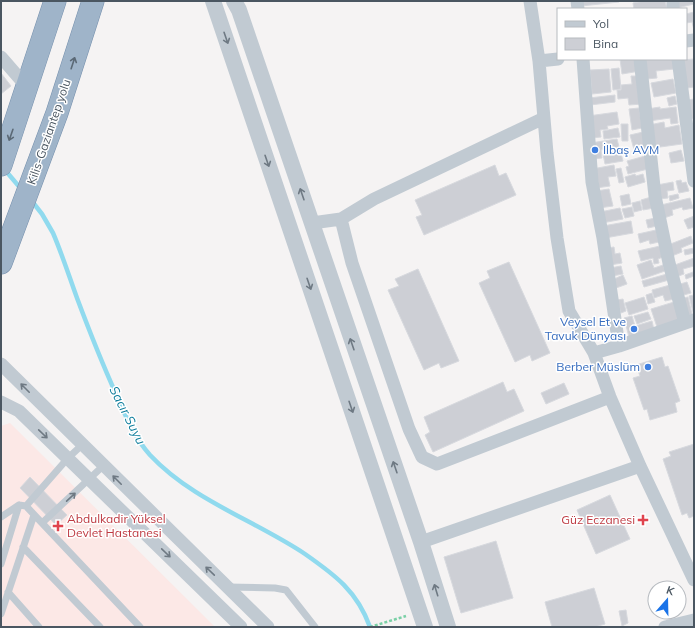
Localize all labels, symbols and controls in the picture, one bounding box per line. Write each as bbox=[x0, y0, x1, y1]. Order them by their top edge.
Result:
legend bbox=[557, 8, 687, 60]
text: Yol bbox=[592, 16, 609, 31]
one-way arrow bbox=[222, 32, 230, 44]
text: Bina bbox=[593, 36, 618, 51]
one-way arrow bbox=[70, 57, 77, 70]
street label: Kilis-Gaziantep yolu bbox=[23, 77, 74, 187]
one-way arrow bbox=[7, 129, 14, 142]
place label: İlbaş AVM bbox=[603, 142, 659, 157]
marker: İlbaş AVM bbox=[590, 145, 600, 155]
one-way arrow bbox=[264, 155, 272, 167]
one-way arrow bbox=[298, 188, 305, 201]
one-way arrow bbox=[306, 278, 313, 291]
place label: Veysel Et ve Tavuk Dünyası bbox=[545, 314, 626, 343]
marker: Veysel Et ve Tavuk Dünyası bbox=[629, 324, 639, 334]
one-way arrow bbox=[348, 338, 356, 350]
place label: Berber Müslüm bbox=[556, 359, 640, 374]
marker: Berber Müslüm bbox=[643, 362, 653, 372]
one-way arrow bbox=[20, 383, 30, 393]
water label: Sacır Suyu bbox=[106, 383, 150, 447]
one-way arrow bbox=[347, 401, 355, 413]
one-way arrow bbox=[38, 429, 48, 439]
one-way arrow bbox=[391, 460, 398, 473]
one-way arrow bbox=[112, 475, 122, 484]
one-way arrow bbox=[65, 493, 75, 502]
place label: Abdulkadir Yüksel Devlet Hastanesi bbox=[67, 511, 166, 540]
place label: Güz Eczanesi bbox=[561, 512, 635, 527]
marker: Güz Eczanesi bbox=[638, 515, 648, 525]
marker: Abdulkadir Yüksel Devlet Hastanesi bbox=[52, 520, 64, 532]
one-way arrow bbox=[161, 549, 171, 558]
one-way arrow bbox=[205, 566, 215, 575]
north arrow bbox=[647, 580, 687, 620]
text: K bbox=[665, 583, 677, 599]
one-way arrow bbox=[432, 584, 439, 597]

